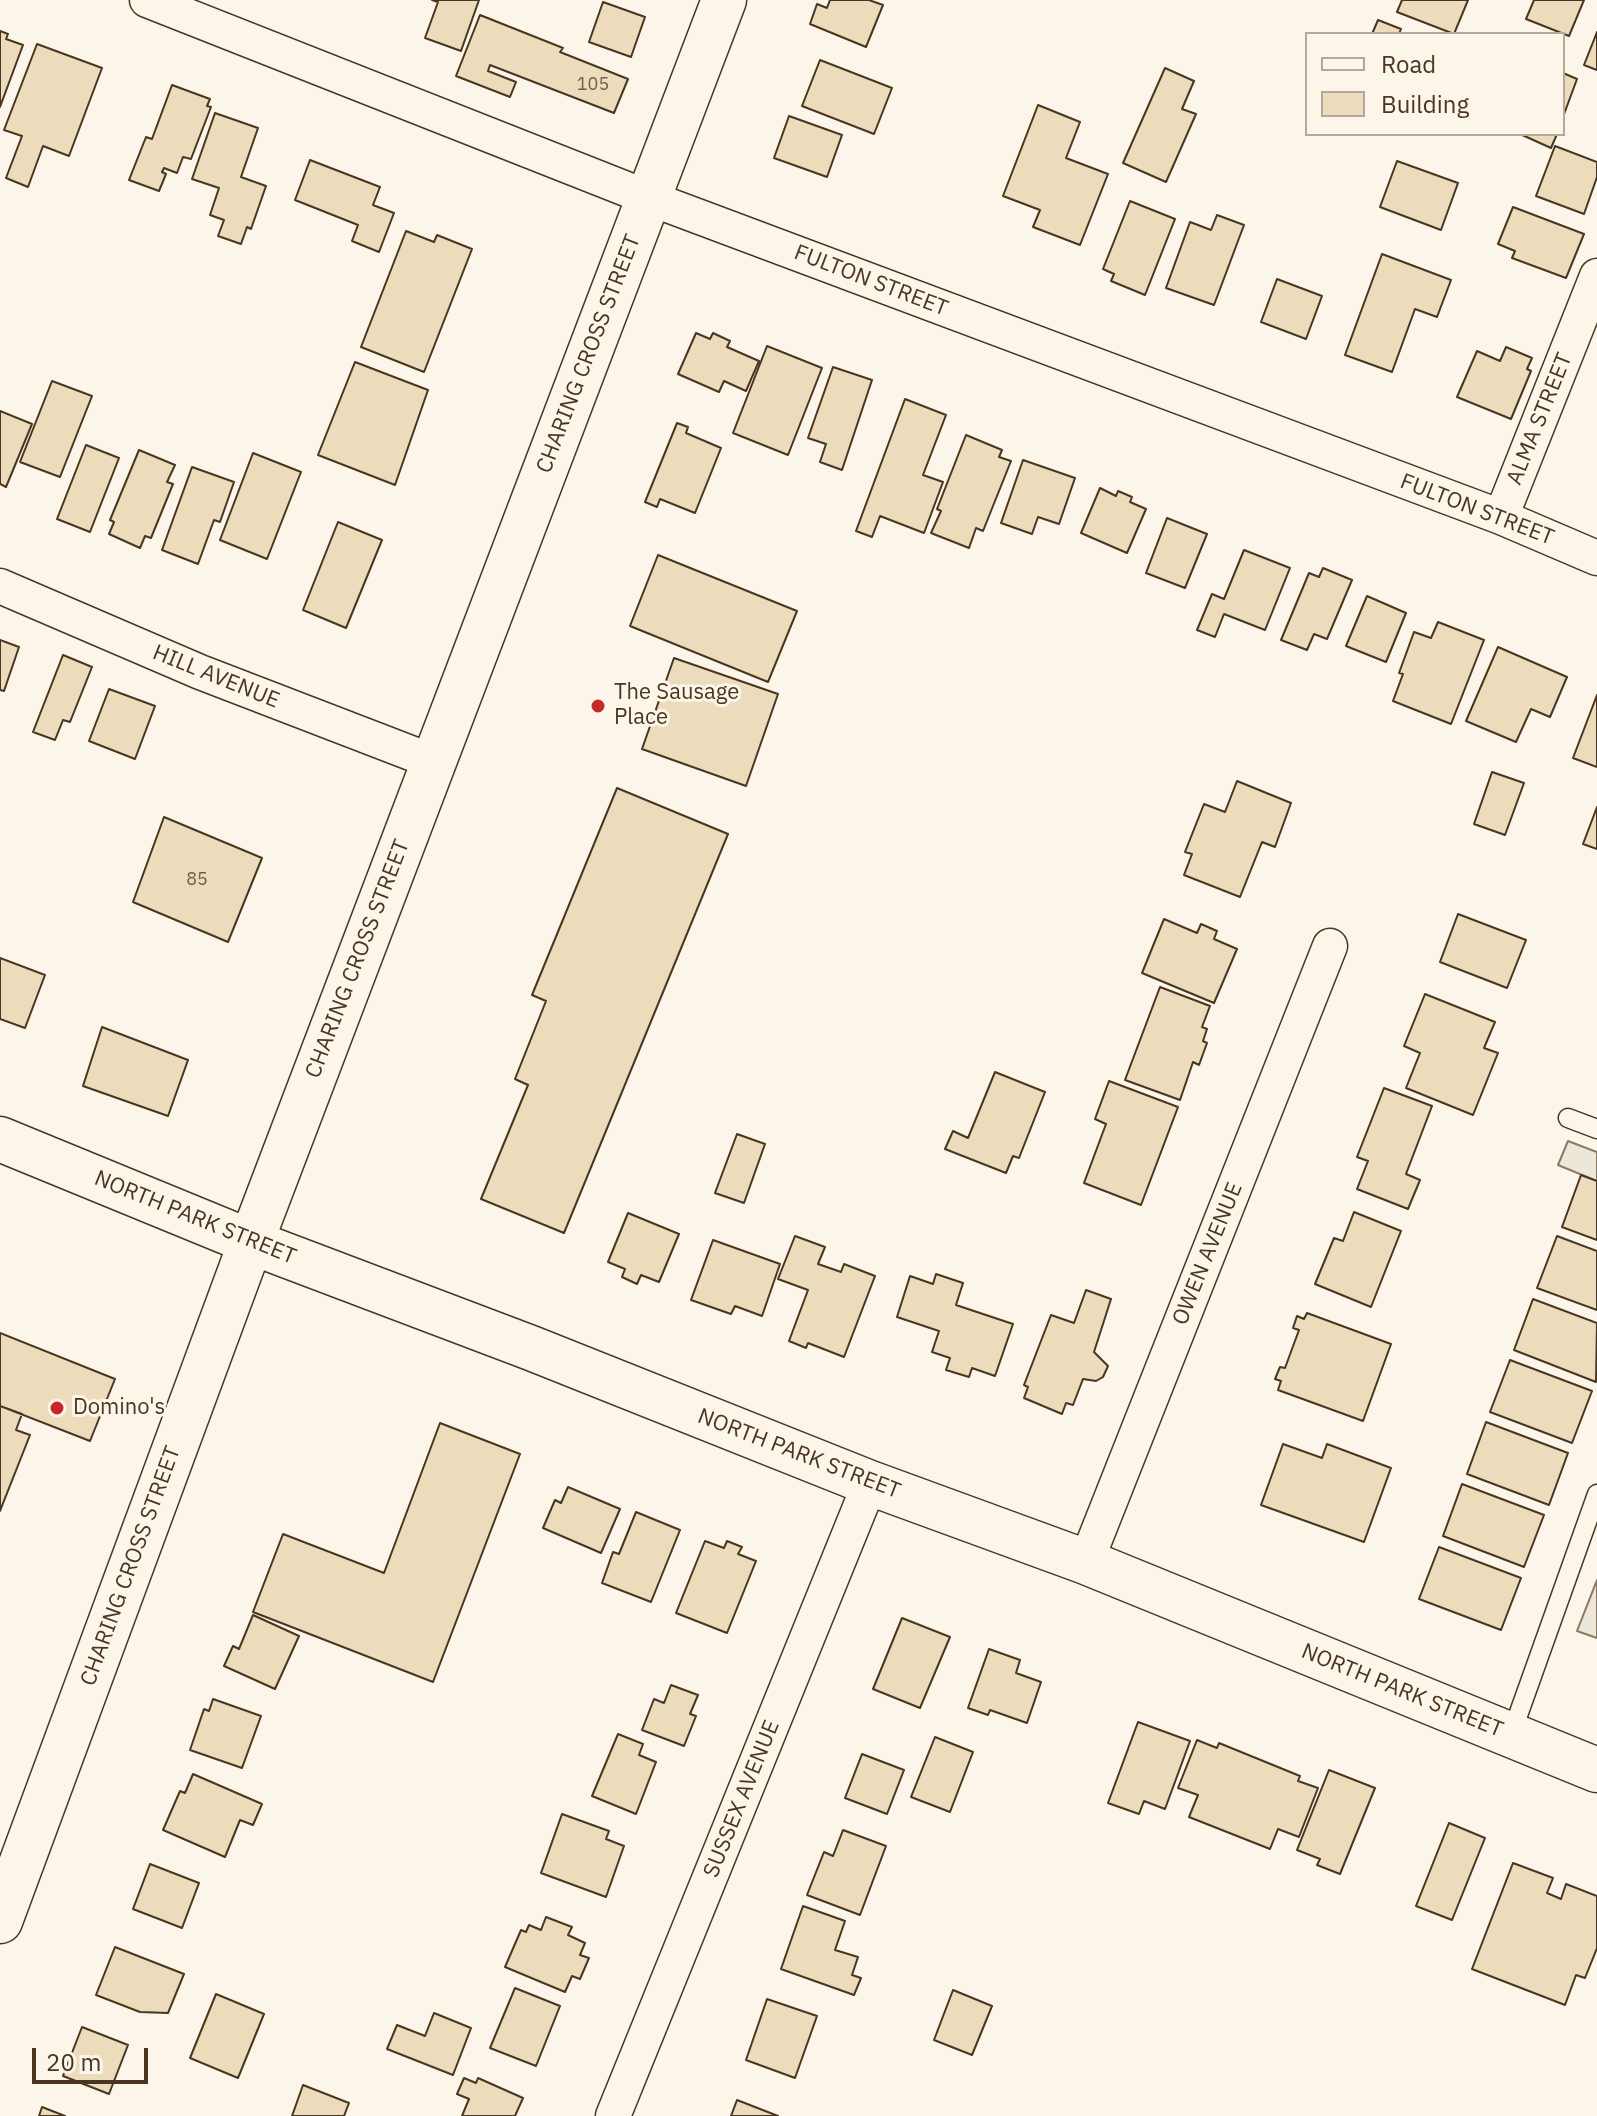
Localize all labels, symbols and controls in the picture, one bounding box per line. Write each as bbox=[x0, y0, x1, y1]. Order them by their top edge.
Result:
legend bbox=[1305, 32, 1565, 136]
text: Road bbox=[1381, 48, 1436, 80]
house number: 105 bbox=[577, 74, 609, 96]
text: Building bbox=[1381, 88, 1469, 120]
street label: CHARING CROSS STREET bbox=[531, 231, 647, 477]
street label: FULTON STREET bbox=[790, 240, 952, 322]
street label: ALMA STREET bbox=[1502, 349, 1578, 489]
street label: FULTON STREET bbox=[1396, 469, 1558, 551]
street label: HILL AVENUE bbox=[149, 640, 283, 714]
place label: The Sausage Place bbox=[614, 680, 739, 732]
marker: The Sausage Place bbox=[589, 697, 607, 715]
street label: CHARING CROSS STREET bbox=[300, 836, 416, 1082]
house number: 85 bbox=[186, 869, 208, 891]
street label: NORTH PARK STREET bbox=[90, 1165, 300, 1271]
street label: OWEN AVENUE bbox=[1167, 1179, 1249, 1329]
place label: Domino's bbox=[73, 1395, 165, 1421]
marker: Domino's bbox=[48, 1399, 66, 1417]
street label: NORTH PARK STREET bbox=[694, 1403, 904, 1505]
street label: CHARING CROSS STREET bbox=[75, 1442, 187, 1690]
street label: NORTH PARK STREET bbox=[1297, 1638, 1507, 1744]
street label: SUSSEX AVENUE bbox=[698, 1717, 786, 1881]
scale bar bbox=[36, 2032, 152, 2082]
text: 20 m bbox=[46, 2046, 101, 2078]

